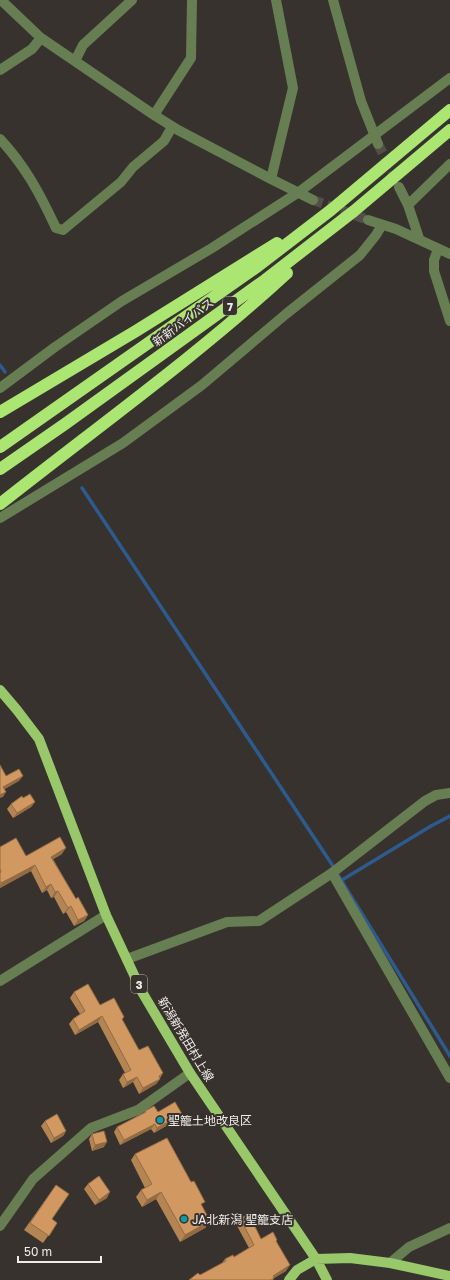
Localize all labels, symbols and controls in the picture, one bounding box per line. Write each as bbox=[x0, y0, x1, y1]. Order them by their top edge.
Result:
street label: 新新バイパス bbox=[150, 295, 216, 349]
road number: 7 bbox=[223, 297, 237, 315]
road number: 3 bbox=[131, 975, 147, 993]
street label: 新潟新発田村上線 bbox=[155, 994, 217, 1084]
place label: 聖籠土地改良区 bbox=[168, 1113, 252, 1128]
marker: 聖籠土地改良区 bbox=[155, 1115, 165, 1125]
place label: JA北新潟 聖籠支店 bbox=[192, 1212, 293, 1227]
marker: JA北新潟 聖籠支店 bbox=[179, 1214, 189, 1224]
scale bar bbox=[18, 1238, 101, 1264]
text: 50 m bbox=[24, 1244, 52, 1259]

